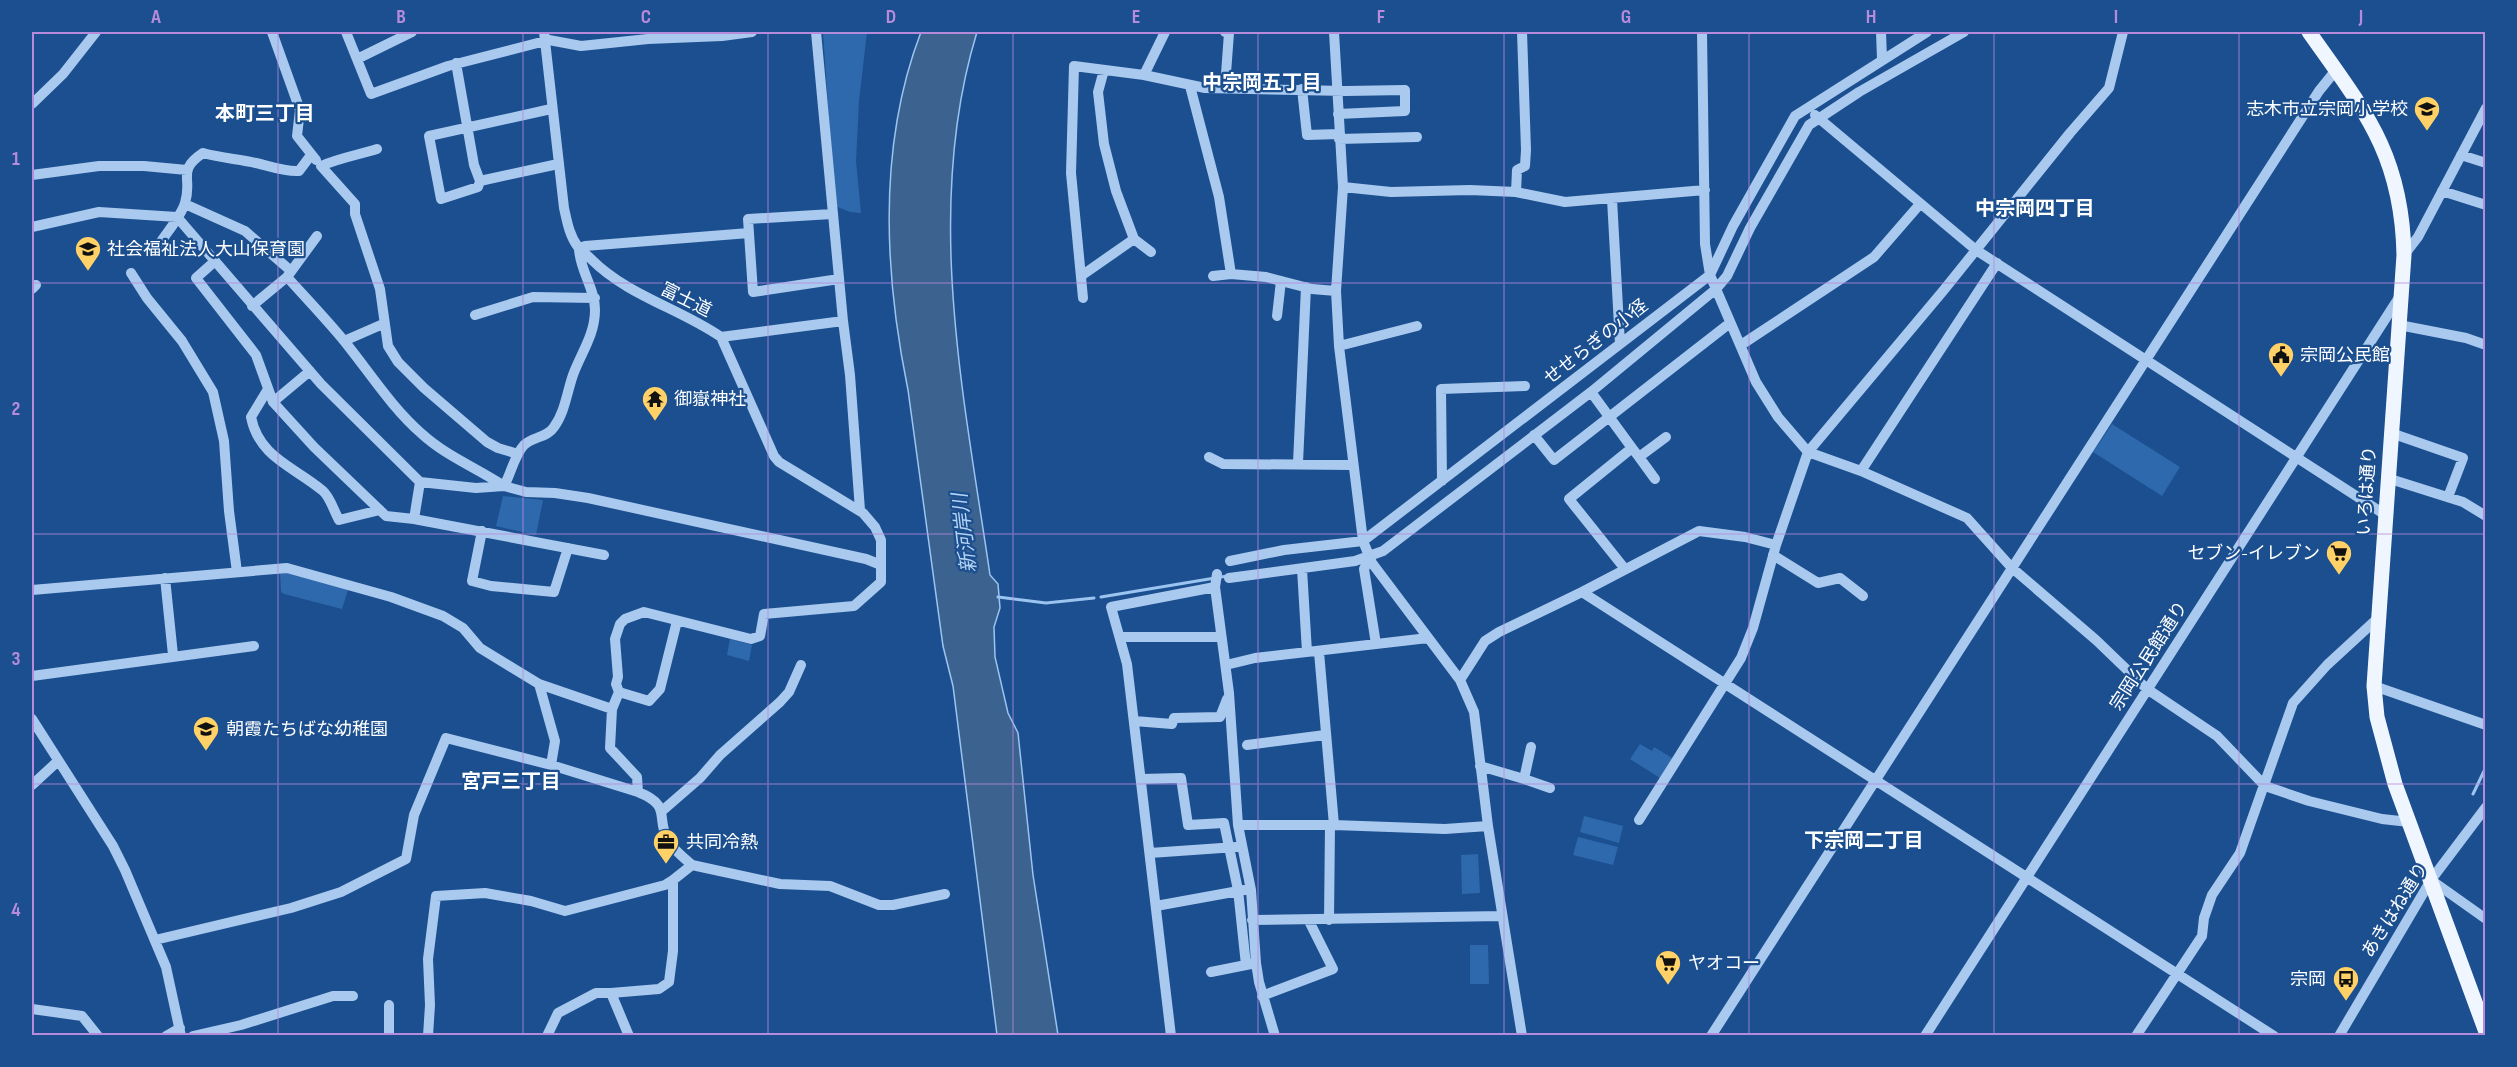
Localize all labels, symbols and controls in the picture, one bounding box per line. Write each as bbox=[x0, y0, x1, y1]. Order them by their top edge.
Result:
text: A bbox=[150, 5, 161, 29]
text: B bbox=[396, 5, 406, 29]
text: C bbox=[641, 5, 651, 29]
text: D bbox=[886, 5, 896, 29]
text: E bbox=[1132, 5, 1140, 29]
text: F bbox=[1377, 5, 1385, 29]
text: G bbox=[1621, 5, 1631, 29]
text: H bbox=[1866, 5, 1876, 29]
text: I bbox=[2114, 5, 2118, 29]
text: J bbox=[2358, 5, 2363, 29]
district label: 中宗岡五丁目 bbox=[1202, 71, 1322, 95]
school or university icon: 志木市立宗岡小学校 bbox=[2412, 94, 2442, 132]
place label: 志木市立宗岡小学校 bbox=[2246, 99, 2408, 120]
district label: 本町三丁目 bbox=[215, 102, 315, 126]
text: 1 bbox=[12, 147, 20, 171]
district label: 中宗岡四丁目 bbox=[1975, 197, 2095, 221]
school or university icon: 社会福祉法人大山保育園 bbox=[73, 234, 103, 272]
place label: 社会福祉法人大山保育園 bbox=[107, 239, 305, 260]
street label: 富士道 bbox=[657, 279, 715, 321]
street label: せせらぎの小径 bbox=[1540, 295, 1652, 389]
public building icon: 宗岡公民館 bbox=[2266, 340, 2296, 378]
place label: 宗岡公民館 bbox=[2300, 345, 2390, 366]
temple icon: 御嶽神社 bbox=[640, 384, 670, 422]
place label: 御嶽神社 bbox=[674, 389, 746, 410]
text: 2 bbox=[12, 397, 20, 421]
street label: いろは通り bbox=[2353, 445, 2381, 537]
water label: 新河岸川 bbox=[948, 490, 982, 574]
supermarket icon: セブン-イレブン bbox=[2324, 538, 2354, 576]
place label: セブン-イレブン bbox=[2187, 543, 2320, 564]
street label: 宗岡公民館通り bbox=[2106, 597, 2192, 715]
text: 3 bbox=[12, 647, 21, 671]
school or university icon: 朝霞たちばな幼稚園 bbox=[191, 714, 221, 752]
place label: 朝霞たちばな幼稚園 bbox=[226, 719, 388, 740]
district label: 宮戸三丁目 bbox=[461, 770, 561, 794]
office icon: 共同冷熱 bbox=[651, 827, 681, 865]
district label: 下宗岡二丁目 bbox=[1804, 829, 1924, 853]
place label: 共同冷熱 bbox=[686, 832, 758, 853]
street label: あきはね通り bbox=[2357, 859, 2433, 961]
text: 4 bbox=[11, 898, 21, 922]
supermarket icon: ヤオコー bbox=[1653, 948, 1683, 986]
place label: ヤオコー bbox=[1688, 953, 1760, 974]
bus stop icon: 宗岡 bbox=[2331, 964, 2361, 1002]
place label: 宗岡 bbox=[2290, 969, 2326, 990]

